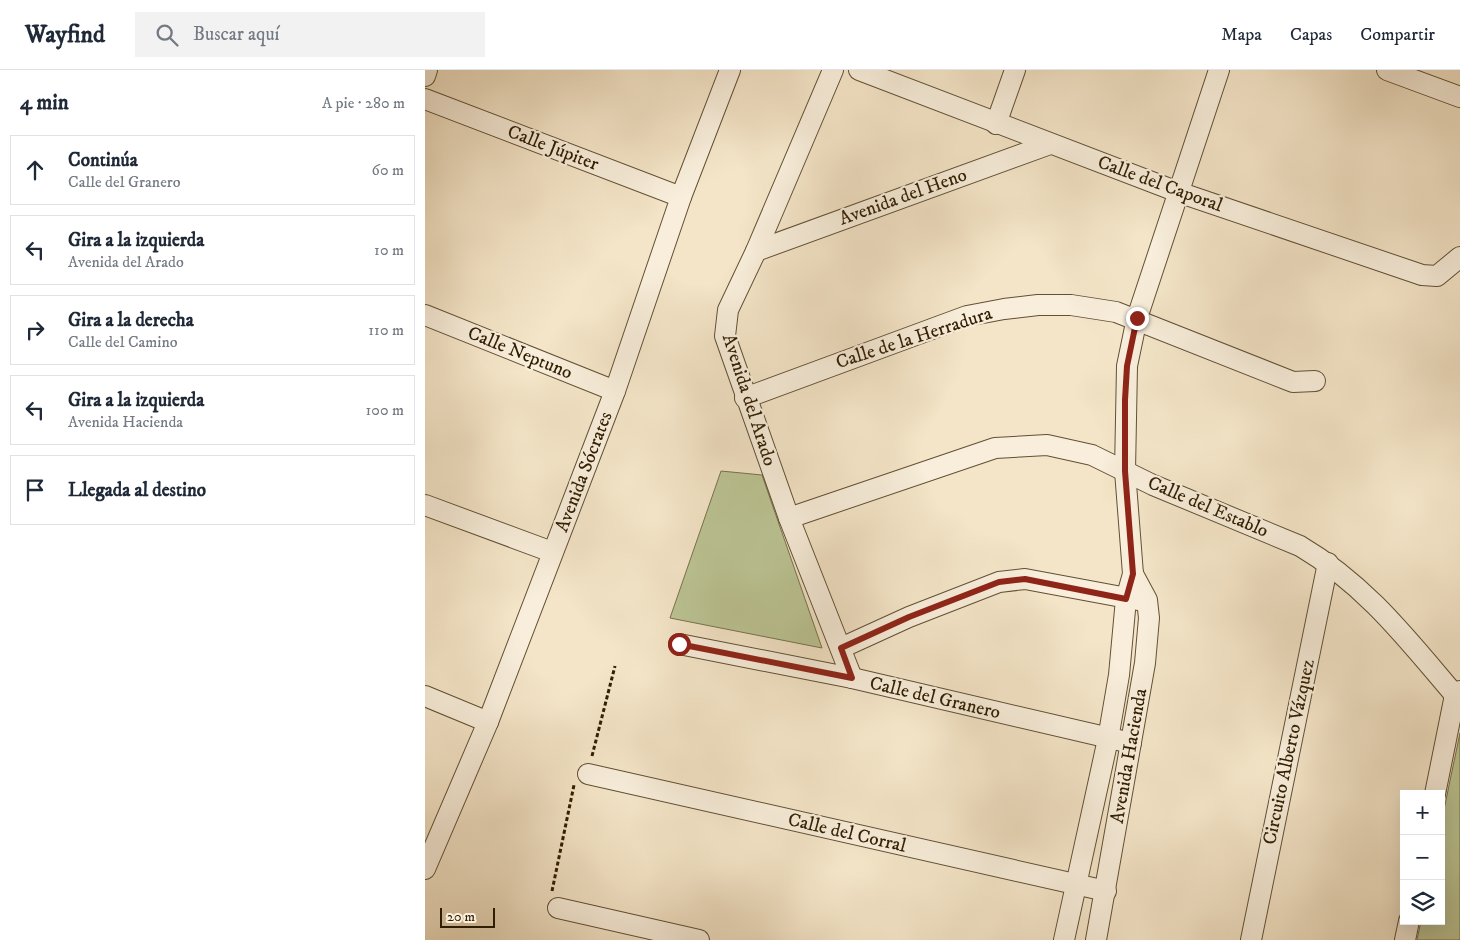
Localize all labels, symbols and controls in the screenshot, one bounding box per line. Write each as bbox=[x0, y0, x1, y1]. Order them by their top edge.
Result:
search box bbox=[135, 12, 485, 57]
text: Wayfind bbox=[25, 20, 105, 50]
icon: search bbox=[153, 21, 181, 49]
text: Buscar aquí bbox=[193, 23, 279, 46]
text: Mapa bbox=[1221, 24, 1262, 46]
text: Capas bbox=[1290, 24, 1332, 46]
text: Compartir bbox=[1360, 24, 1435, 46]
text: 4 min bbox=[20, 90, 69, 116]
text: A pie · 280 m bbox=[322, 93, 405, 113]
street label: Calle Júpiter bbox=[504, 120, 602, 176]
text: Continúa bbox=[68, 149, 138, 172]
street label: Calle del Caporal bbox=[1094, 151, 1226, 217]
icon: ahead bbox=[21, 156, 49, 184]
text: 60 m bbox=[372, 160, 404, 180]
street label: Avenida del Heno bbox=[836, 163, 970, 231]
text: Calle del Granero bbox=[68, 172, 181, 192]
text: Gira a la izquierda bbox=[68, 229, 204, 252]
icon: left bbox=[21, 236, 49, 264]
text: 10 m bbox=[374, 240, 404, 260]
text: Avenida del Arado bbox=[68, 252, 184, 272]
street label: Calle de la Herradura bbox=[833, 302, 995, 374]
route end bbox=[1126, 307, 1149, 330]
text: Gira a la derecha bbox=[68, 309, 194, 332]
icon: right bbox=[21, 316, 49, 344]
text: 110 m bbox=[368, 320, 404, 340]
street label: Calle Neptuno bbox=[464, 322, 576, 384]
street label: Avenida del Arado bbox=[717, 331, 781, 469]
text: Calle del Camino bbox=[68, 332, 178, 352]
text: Gira a la izquierda bbox=[68, 389, 204, 412]
icon: left bbox=[21, 396, 49, 424]
text: 100 m bbox=[366, 400, 404, 420]
street label: Avenida Sócrates bbox=[550, 409, 618, 535]
text: Avenida Hacienda bbox=[68, 412, 183, 432]
street label: Calle del Establo bbox=[1144, 471, 1272, 543]
icon: arrive bbox=[21, 476, 49, 504]
text: Llegada al destino bbox=[68, 479, 206, 502]
route start bbox=[668, 633, 691, 656]
street label: Circuito Alberto Vázquez bbox=[1258, 657, 1321, 847]
street label: Calle del Granero bbox=[867, 672, 1003, 724]
street label: Avenida Hacienda bbox=[1106, 687, 1152, 825]
map controls bbox=[1400, 790, 1445, 925]
button: + bbox=[1400, 790, 1445, 835]
street label: Calle del Corral bbox=[786, 808, 909, 858]
button: − bbox=[1400, 835, 1445, 880]
button: layers bbox=[1400, 880, 1445, 925]
scale bar bbox=[440, 905, 495, 928]
text: 20 m bbox=[447, 908, 475, 926]

